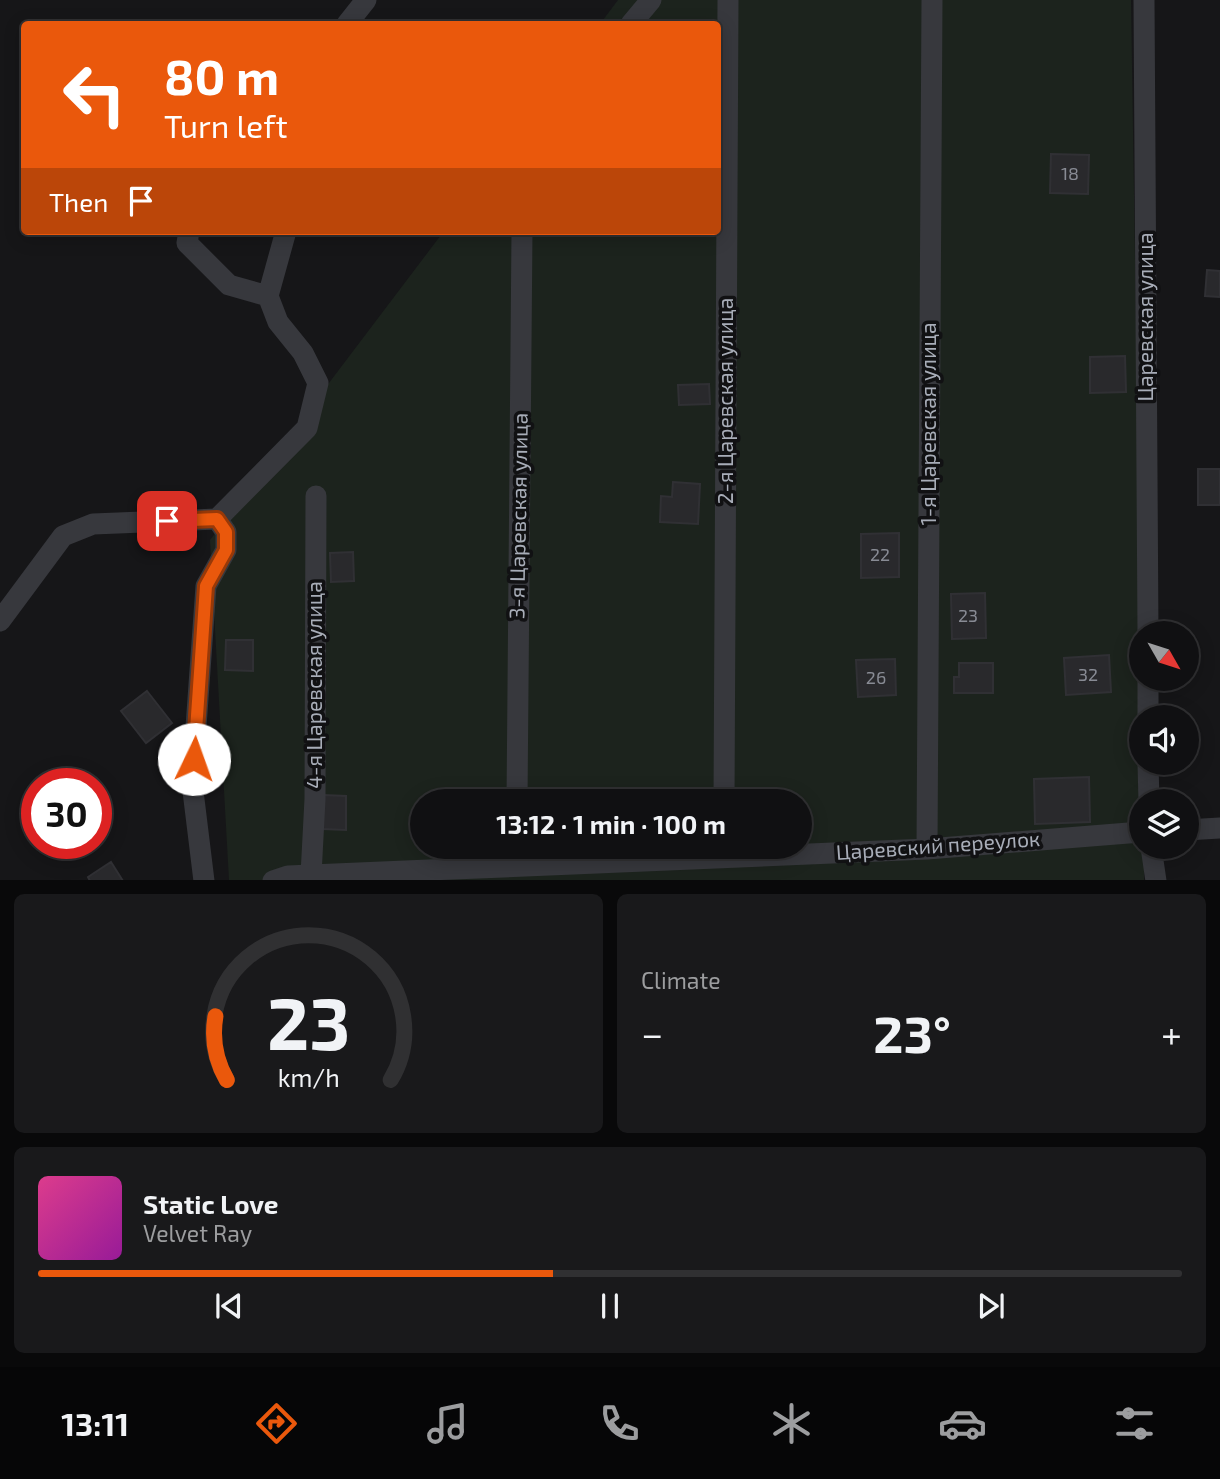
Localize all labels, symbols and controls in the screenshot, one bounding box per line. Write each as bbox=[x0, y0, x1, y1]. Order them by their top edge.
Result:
text: 80 m bbox=[164, 46, 279, 105]
icon: left bbox=[49, 49, 140, 140]
text: Turn left bbox=[164, 106, 288, 144]
house number: 18 bbox=[1061, 162, 1079, 184]
icon: arrive bbox=[122, 182, 160, 220]
text: Then bbox=[49, 186, 108, 217]
street label: Царевская улица bbox=[1132, 232, 1158, 402]
street label: 2-я Царевская улица bbox=[712, 298, 738, 504]
street label: 1-я Царевская улица bbox=[915, 322, 941, 526]
street label: 3-я Царевская улица bbox=[503, 413, 533, 619]
pin bbox=[137, 491, 197, 551]
icon: arrive bbox=[148, 502, 186, 540]
house number: 22 bbox=[870, 543, 890, 565]
street label: 4-я Царевская улица bbox=[301, 581, 327, 789]
house number: 23 bbox=[958, 604, 978, 626]
north arrow bbox=[1129, 621, 1199, 691]
map controls bbox=[1129, 621, 1199, 859]
house number: 32 bbox=[1078, 663, 1098, 685]
house number: 26 bbox=[866, 666, 886, 688]
button: sound bbox=[1129, 705, 1199, 775]
position arrow bbox=[157, 722, 231, 796]
speed limit sign: 30 bbox=[21, 768, 112, 859]
button: layers bbox=[1129, 789, 1199, 859]
text: 13:12 · 1 min · 100 m bbox=[496, 808, 726, 839]
street label: Царевский переулок bbox=[835, 825, 1041, 865]
text: Climate bbox=[641, 966, 721, 994]
text: 23 bbox=[267, 977, 350, 1065]
text: 23° bbox=[873, 1001, 951, 1063]
text: − bbox=[641, 1010, 663, 1056]
text: + bbox=[1161, 1010, 1182, 1056]
text: km/h bbox=[277, 1061, 340, 1091]
text: Static Love bbox=[143, 1188, 279, 1219]
text: Velvet Ray bbox=[143, 1219, 252, 1247]
icon: previous bbox=[210, 1287, 248, 1325]
icon: pause bbox=[591, 1287, 629, 1325]
icon: next bbox=[972, 1287, 1010, 1325]
icon: directions bbox=[252, 1399, 301, 1448]
icon: music bbox=[423, 1399, 472, 1448]
icon: phone bbox=[595, 1399, 644, 1448]
icon: climate bbox=[767, 1399, 816, 1448]
icon: car bbox=[938, 1399, 987, 1448]
icon: filters bbox=[1110, 1399, 1159, 1448]
text: 13:11 bbox=[61, 1404, 129, 1442]

